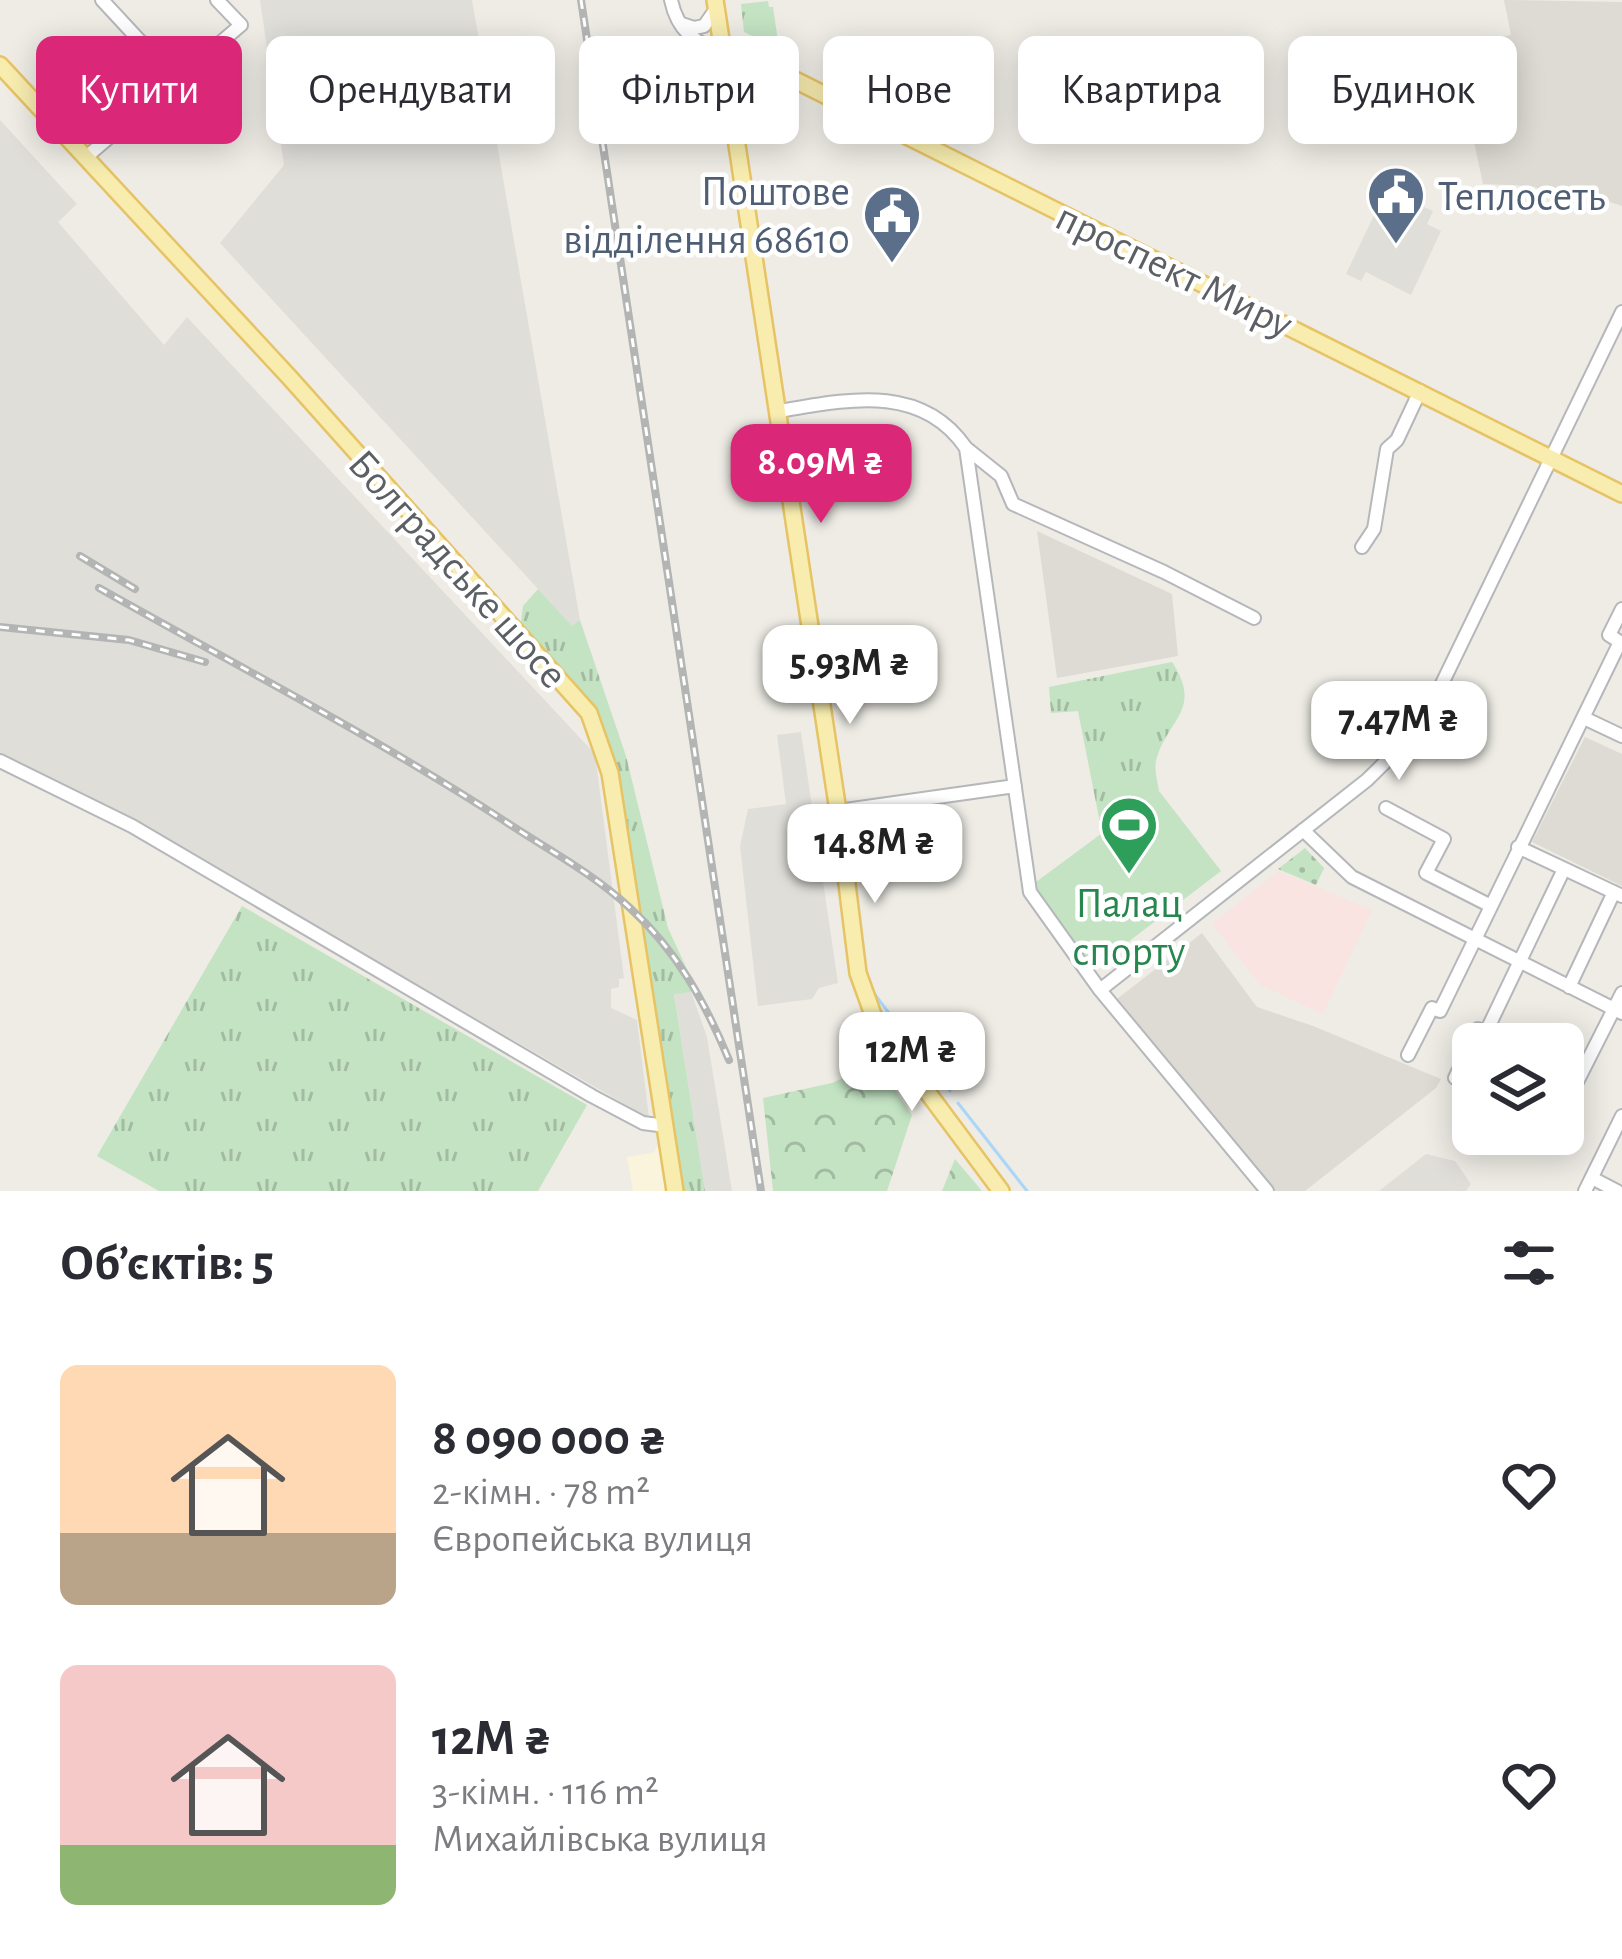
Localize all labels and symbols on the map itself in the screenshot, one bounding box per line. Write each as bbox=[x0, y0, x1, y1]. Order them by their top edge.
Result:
public building icon: Теплосеть bbox=[1365, 164, 1427, 246]
place label: Поштове відділення 68610 bbox=[563, 171, 850, 261]
place label: Теплосеть bbox=[1438, 176, 1606, 218]
public building icon: Поштове відділення 68610 bbox=[861, 183, 923, 265]
street label: проспект Миру bbox=[1049, 195, 1299, 346]
pin: 8.09M ₴ bbox=[710, 424, 932, 526]
street label: Болградське шосе bbox=[340, 442, 575, 697]
pin: 5.93M ₴ bbox=[739, 625, 961, 727]
pin: 7.47M ₴ bbox=[1288, 681, 1510, 783]
sports icon: Палац спорту bbox=[1098, 794, 1160, 876]
pin: 14.8M ₴ bbox=[764, 804, 986, 906]
place label: Палац спорту bbox=[1073, 883, 1185, 973]
pin: 12M ₴ bbox=[828, 1012, 996, 1114]

